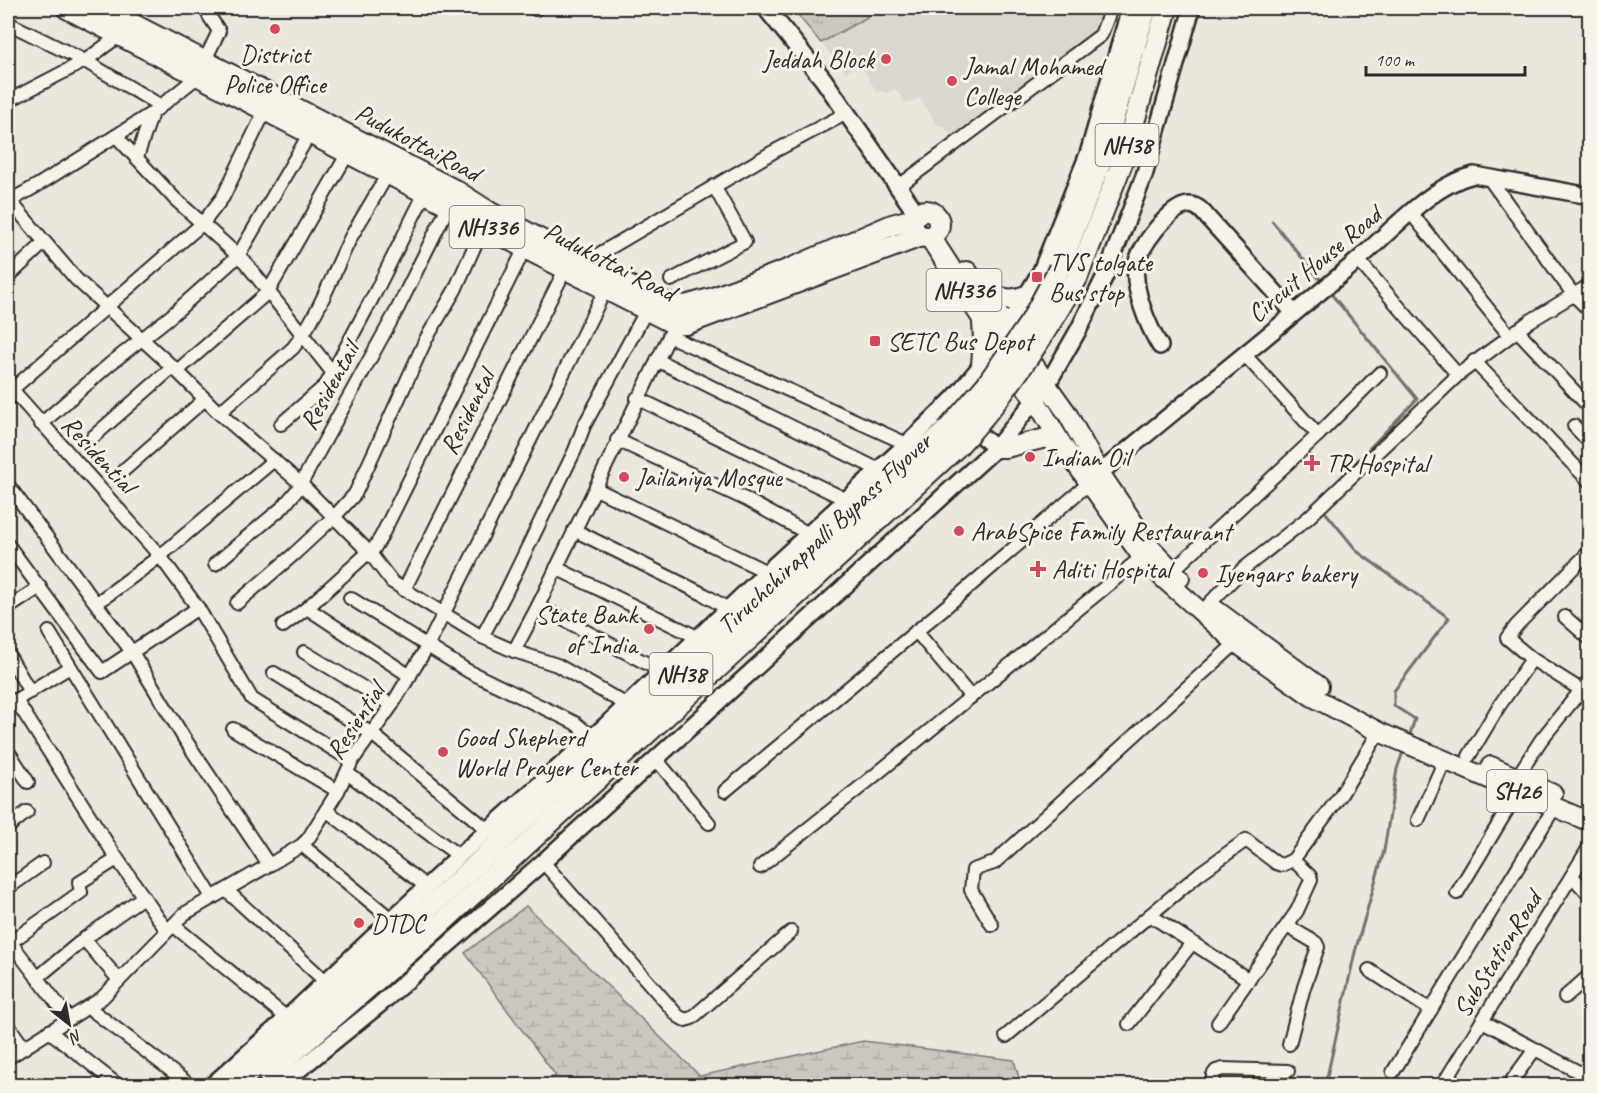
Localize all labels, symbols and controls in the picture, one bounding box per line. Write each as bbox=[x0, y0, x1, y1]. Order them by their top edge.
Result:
marker: District Police Office bbox=[268, 22, 282, 36]
place label: District Police Office bbox=[224, 38, 328, 101]
scale bar bbox=[1366, 39, 1525, 77]
place label: Jeddah Block bbox=[761, 43, 877, 76]
text: 100 m bbox=[1375, 49, 1416, 71]
place label: Jamal Mohamed College bbox=[962, 50, 1107, 113]
marker: Jeddah Block bbox=[879, 52, 893, 66]
marker: Jamal Mohamed College bbox=[945, 74, 959, 88]
street label: PudukottaiRoad bbox=[349, 96, 489, 191]
road number: NH38 bbox=[1096, 124, 1158, 166]
street label: Circuit House Road bbox=[1241, 196, 1391, 330]
road number: NH336 bbox=[450, 206, 524, 248]
street label: Pudukottai Road bbox=[538, 214, 685, 310]
place label: TVS tolgate Bus stop bbox=[1049, 246, 1154, 309]
road number: NH336 bbox=[926, 269, 1002, 311]
marker: TVS tolgate Bus stop bbox=[1030, 270, 1044, 284]
place label: SETC Bus Depot bbox=[887, 325, 1036, 358]
street label: Residentail bbox=[292, 332, 369, 436]
marker: SETC Bus Depot bbox=[868, 334, 882, 348]
street label: Residental bbox=[432, 360, 505, 460]
street label: Residential bbox=[54, 408, 146, 504]
street label: Tiruchchirappalli Bypass Flyover bbox=[710, 423, 940, 641]
place label: Indian Oil bbox=[1042, 441, 1134, 474]
place label: TR Hospital bbox=[1326, 447, 1433, 480]
marker: Indian Oil bbox=[1023, 450, 1037, 464]
marker: TR Hospital bbox=[1303, 454, 1321, 472]
place label: Jailaniya Mosque bbox=[634, 461, 783, 494]
marker: Jailaniya Mosque bbox=[617, 470, 631, 484]
place label: ArabSpice Family Restaurant bbox=[971, 515, 1235, 548]
marker: ArabSpice Family Restaurant bbox=[952, 524, 966, 538]
place label: Aditi Hospital bbox=[1052, 553, 1175, 586]
place label: Iyengars bakery bbox=[1215, 557, 1359, 590]
marker: Aditi Hospital bbox=[1029, 560, 1047, 578]
marker: Iyengars bakery bbox=[1196, 566, 1210, 580]
place label: State Bank of India bbox=[535, 598, 640, 661]
marker: State Bank of India bbox=[642, 622, 656, 636]
road number: NH38 bbox=[650, 653, 712, 695]
street label: Resiential bbox=[319, 673, 395, 766]
place label: Good Shepherd World Prayer Center bbox=[455, 721, 640, 784]
marker: Good Shepherd World Prayer Center bbox=[436, 745, 450, 759]
road number: SH26 bbox=[1487, 770, 1547, 812]
street label: SubStationRoad bbox=[1446, 882, 1551, 1023]
place label: DTDC bbox=[371, 907, 427, 940]
marker: DTDC bbox=[352, 916, 366, 930]
north arrow bbox=[39, 994, 99, 1054]
text: N bbox=[64, 1025, 86, 1049]

